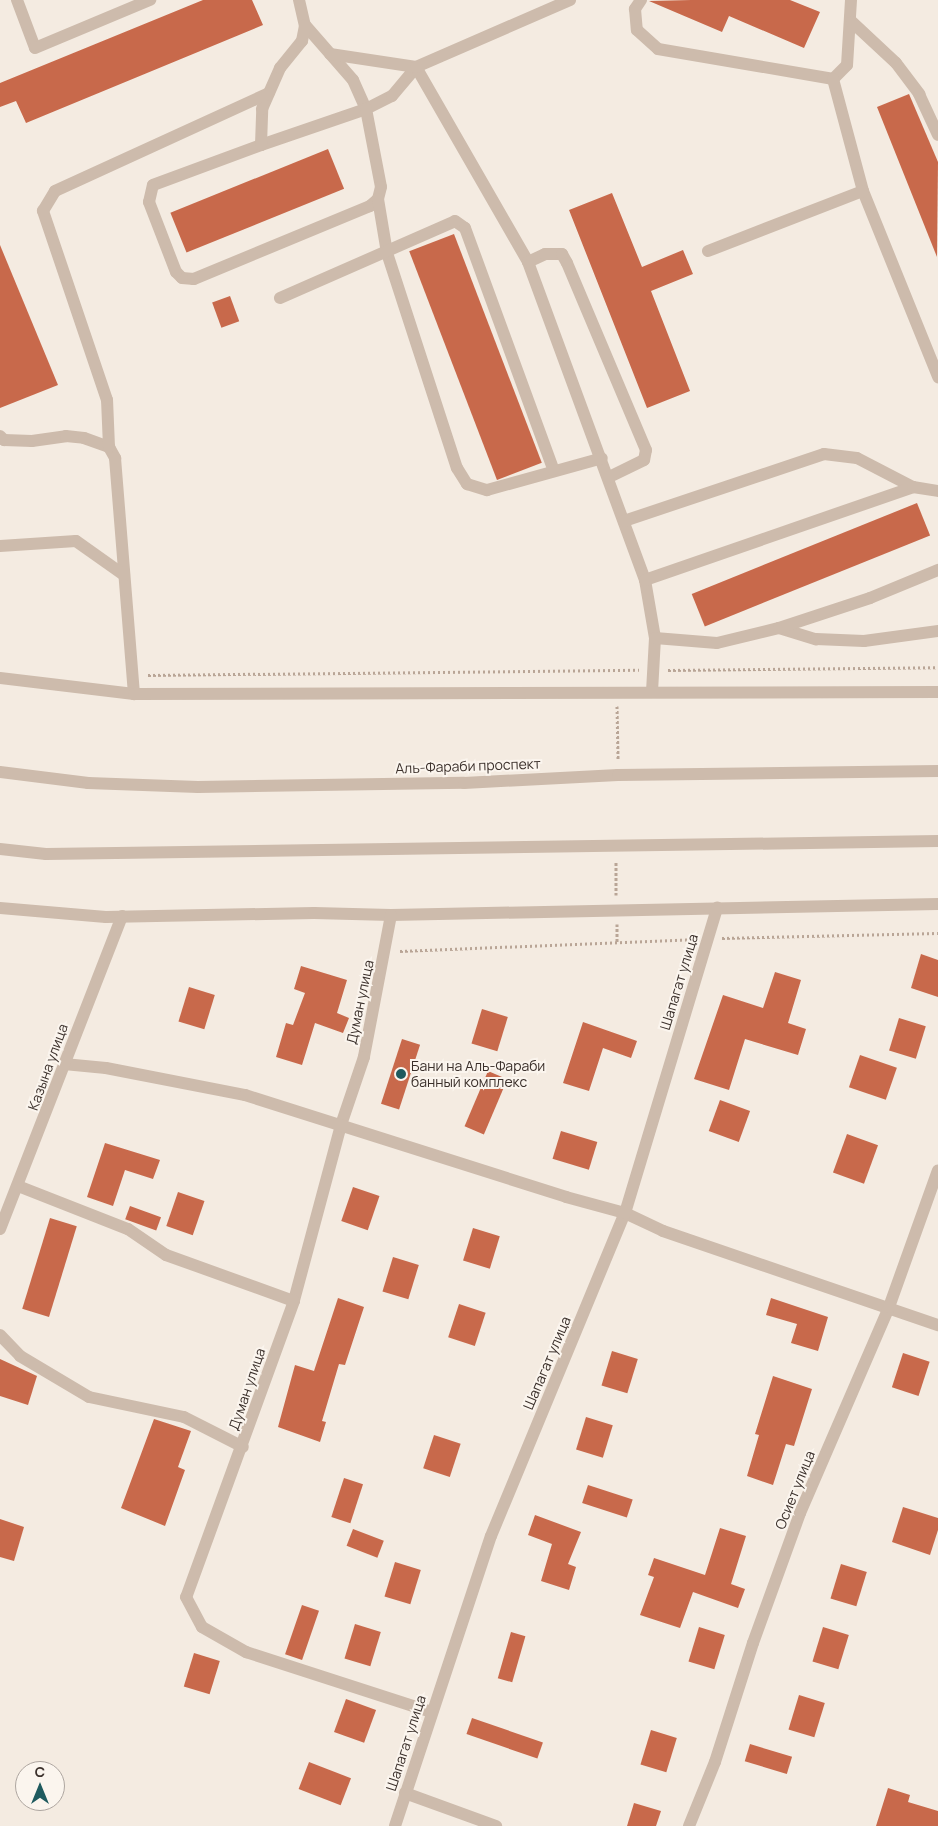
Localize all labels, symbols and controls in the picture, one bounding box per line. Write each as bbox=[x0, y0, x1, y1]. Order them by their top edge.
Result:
street label: Аль-Фараби проспект bbox=[395, 755, 541, 777]
street label: Шапагат улица bbox=[656, 932, 702, 1032]
street label: Думан улица bbox=[343, 958, 377, 1046]
street label: Казына улица bbox=[25, 1021, 71, 1113]
place label: Бани на Аль-Фараби банный комплекс bbox=[411, 1058, 545, 1090]
marker: Бани на Аль-Фараби банный комплекс bbox=[395, 1068, 407, 1080]
street label: Шапагат улица bbox=[520, 1314, 574, 1412]
street label: Думан улица bbox=[225, 1346, 269, 1432]
street label: Осиет улица bbox=[772, 1448, 818, 1532]
street label: Шапагат улица bbox=[383, 1693, 429, 1793]
north arrow bbox=[15, 1761, 65, 1811]
text: С bbox=[35, 1762, 45, 1781]

